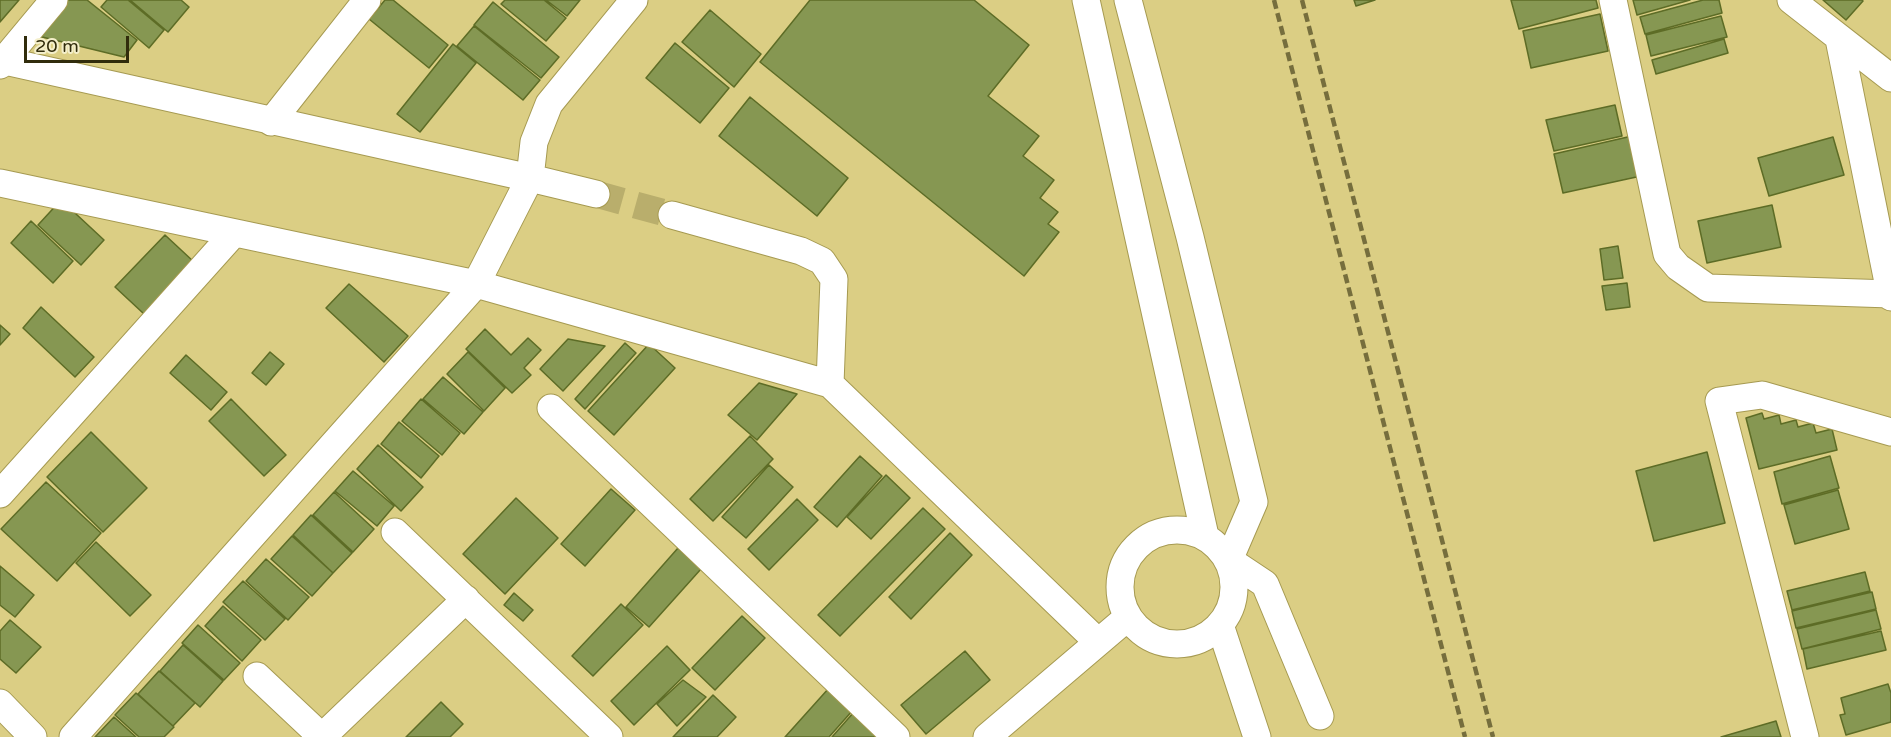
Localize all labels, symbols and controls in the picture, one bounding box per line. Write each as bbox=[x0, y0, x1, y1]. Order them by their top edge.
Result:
scale bar bbox=[27, 24, 132, 62]
text: 20 m bbox=[35, 35, 79, 57]

